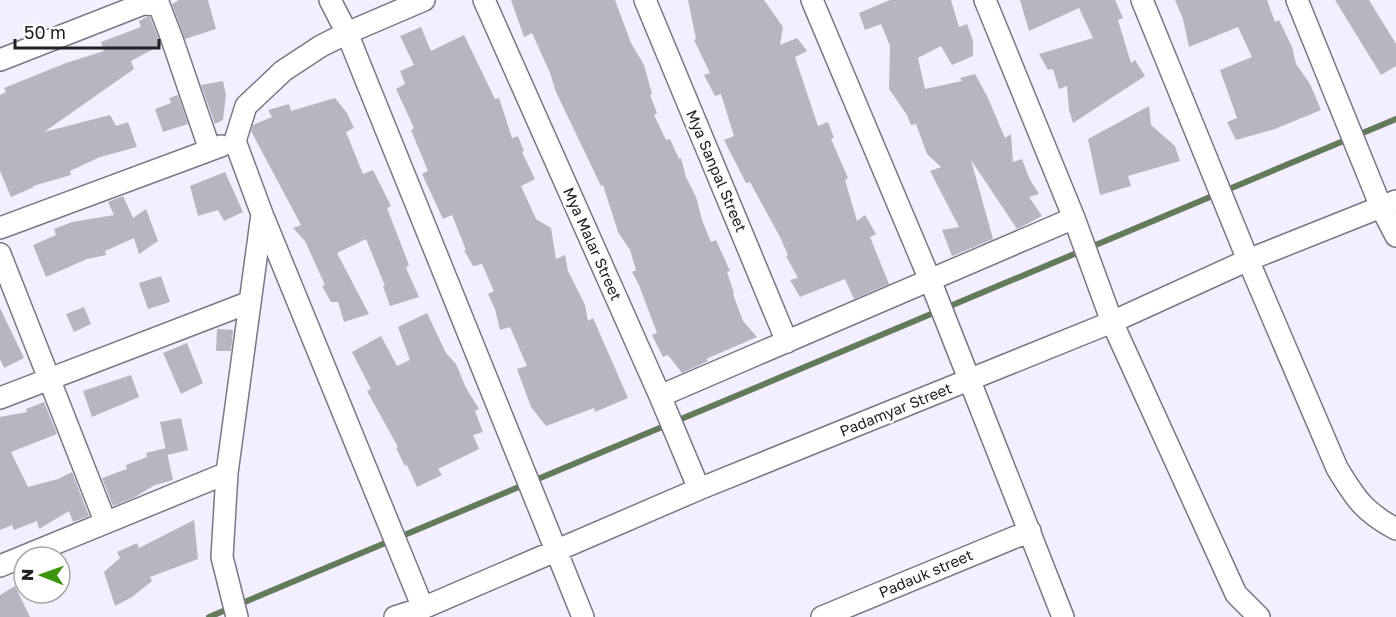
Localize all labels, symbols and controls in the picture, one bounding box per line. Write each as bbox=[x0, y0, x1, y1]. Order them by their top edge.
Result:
scale bar bbox=[15, 12, 159, 50]
text: 50 m bbox=[24, 21, 66, 43]
street label: Mya Sanpal Street bbox=[683, 107, 751, 234]
street label: Mya Malar Street bbox=[560, 184, 626, 303]
street label: Padamyar Street bbox=[837, 378, 954, 440]
north arrow bbox=[12, 545, 72, 605]
street label: Padauk street bbox=[876, 545, 975, 601]
text: N bbox=[17, 568, 37, 581]

